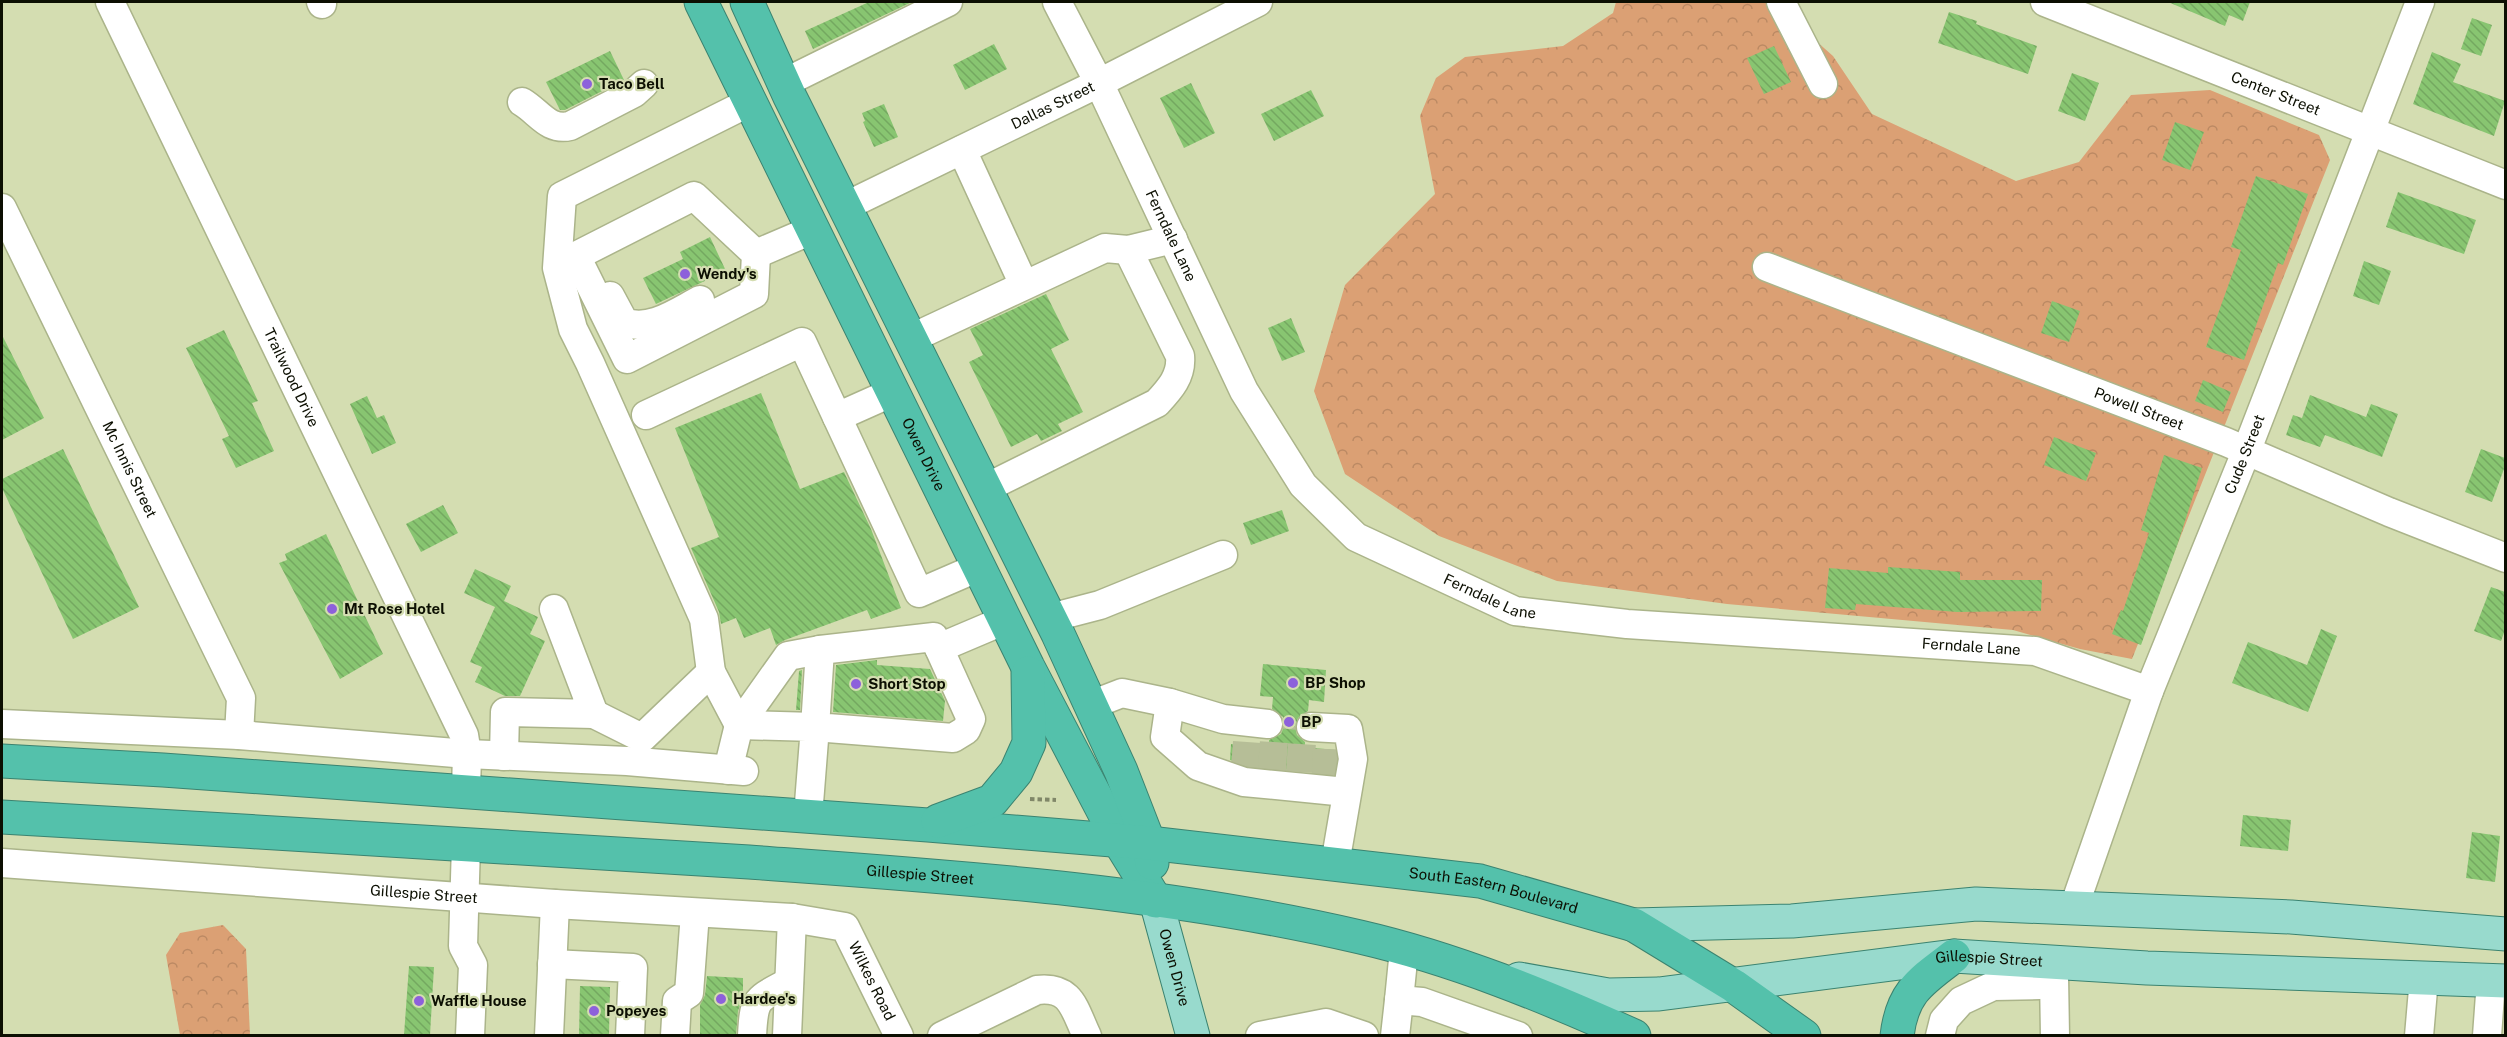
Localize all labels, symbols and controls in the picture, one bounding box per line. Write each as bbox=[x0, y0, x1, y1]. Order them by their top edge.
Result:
street label: Center Street bbox=[2229, 68, 2323, 118]
place label: Taco Bell bbox=[599, 75, 665, 92]
marker: Taco Bell bbox=[580, 77, 594, 91]
street label: Dallas Street bbox=[1008, 77, 1097, 132]
street label: Ferndale Lane bbox=[1143, 187, 1200, 284]
place label: Wendy's bbox=[697, 265, 757, 282]
marker: Wendy's bbox=[678, 267, 692, 281]
street label: Trailwood Drive bbox=[261, 325, 323, 429]
street label: Powell Street bbox=[2092, 384, 2186, 433]
street label: Cude Street bbox=[2221, 412, 2268, 496]
street label: Owen Drive bbox=[899, 415, 949, 493]
street label: Mc Innis Street bbox=[99, 418, 161, 520]
street label: Ferndale Lane bbox=[1441, 570, 1537, 621]
place label: Mt Rose Hotel bbox=[344, 600, 445, 617]
marker: Mt Rose Hotel bbox=[325, 602, 339, 616]
street label: Ferndale Lane bbox=[1921, 635, 2021, 658]
place label: BP Shop bbox=[1305, 674, 1366, 691]
place label: Short Stop bbox=[868, 675, 946, 692]
marker: BP Shop bbox=[1286, 676, 1300, 690]
marker: Short Stop bbox=[849, 677, 863, 691]
place label: BP bbox=[1301, 713, 1321, 730]
marker: BP bbox=[1282, 715, 1296, 729]
street label: Gillespie Street bbox=[866, 862, 975, 887]
street label: South Eastern Boulevard bbox=[1408, 864, 1580, 917]
street label: Gillespie Street bbox=[369, 881, 478, 906]
street label: Owen Drive bbox=[1156, 927, 1193, 1008]
street label: Wilkes Road bbox=[846, 939, 899, 1023]
street label: Gillespie Street bbox=[1934, 947, 2044, 970]
place label: Hardee's bbox=[733, 990, 796, 1007]
place label: Waffle House bbox=[431, 992, 527, 1009]
marker: Hardee's bbox=[714, 992, 728, 1006]
marker: Waffle House bbox=[412, 994, 426, 1008]
place label: Popeyes bbox=[606, 1002, 667, 1019]
marker: Popeyes bbox=[587, 1004, 601, 1018]

